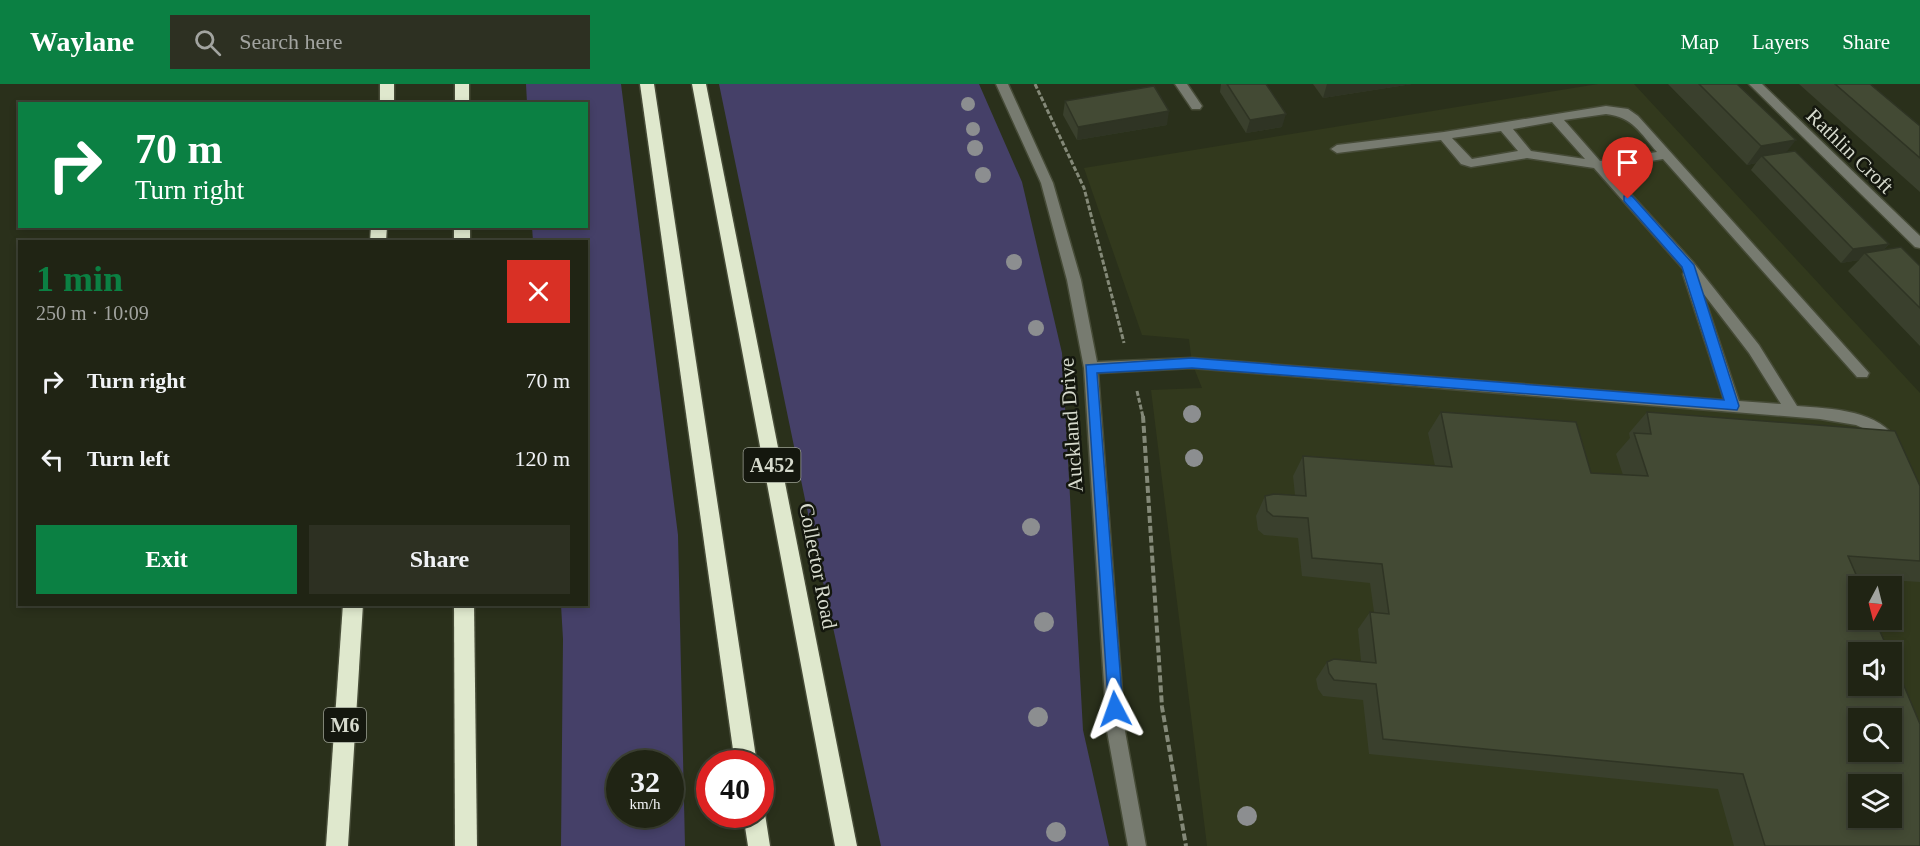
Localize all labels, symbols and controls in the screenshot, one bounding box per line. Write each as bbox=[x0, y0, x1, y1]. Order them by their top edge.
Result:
search box bbox=[170, 15, 590, 69]
text: Waylane bbox=[30, 26, 134, 57]
icon: search bbox=[191, 26, 224, 59]
text: Search here bbox=[239, 29, 342, 54]
text: Map bbox=[1681, 30, 1719, 54]
text: Layers bbox=[1752, 30, 1809, 54]
text: Share bbox=[1842, 30, 1890, 54]
street label: Rathlin Croft bbox=[1802, 104, 1899, 198]
icon: right bbox=[36, 126, 114, 204]
text: 70 m bbox=[135, 126, 223, 172]
pin bbox=[1602, 137, 1653, 199]
icon: arrive bbox=[1611, 146, 1644, 179]
text: Turn right bbox=[135, 175, 244, 205]
text: 1 min bbox=[36, 259, 123, 299]
button: close bbox=[507, 260, 570, 323]
text: 250 m · 10:09 bbox=[36, 302, 149, 324]
street label: Auckland Drive bbox=[1054, 357, 1088, 493]
icon: right bbox=[36, 365, 69, 398]
text: Turn right bbox=[87, 368, 186, 393]
text: 70 m bbox=[525, 368, 570, 393]
icon: left bbox=[36, 443, 69, 476]
text: Turn left bbox=[87, 446, 170, 471]
text: 120 m bbox=[514, 446, 570, 471]
road number: A452 bbox=[744, 448, 800, 482]
street label: Collector Road bbox=[794, 501, 842, 631]
button: Exit bbox=[36, 525, 297, 594]
button: Share bbox=[309, 525, 570, 594]
north arrow bbox=[1848, 576, 1902, 630]
map controls bbox=[1848, 576, 1902, 828]
button: sound bbox=[1848, 642, 1902, 696]
position arrow bbox=[1083, 677, 1147, 741]
road number: M6 bbox=[324, 708, 366, 742]
button: search bbox=[1848, 708, 1902, 762]
speed limit sign: 40 bbox=[696, 750, 774, 828]
text: 32 bbox=[630, 765, 660, 798]
button: layers bbox=[1848, 774, 1902, 828]
text: km/h bbox=[630, 796, 660, 812]

